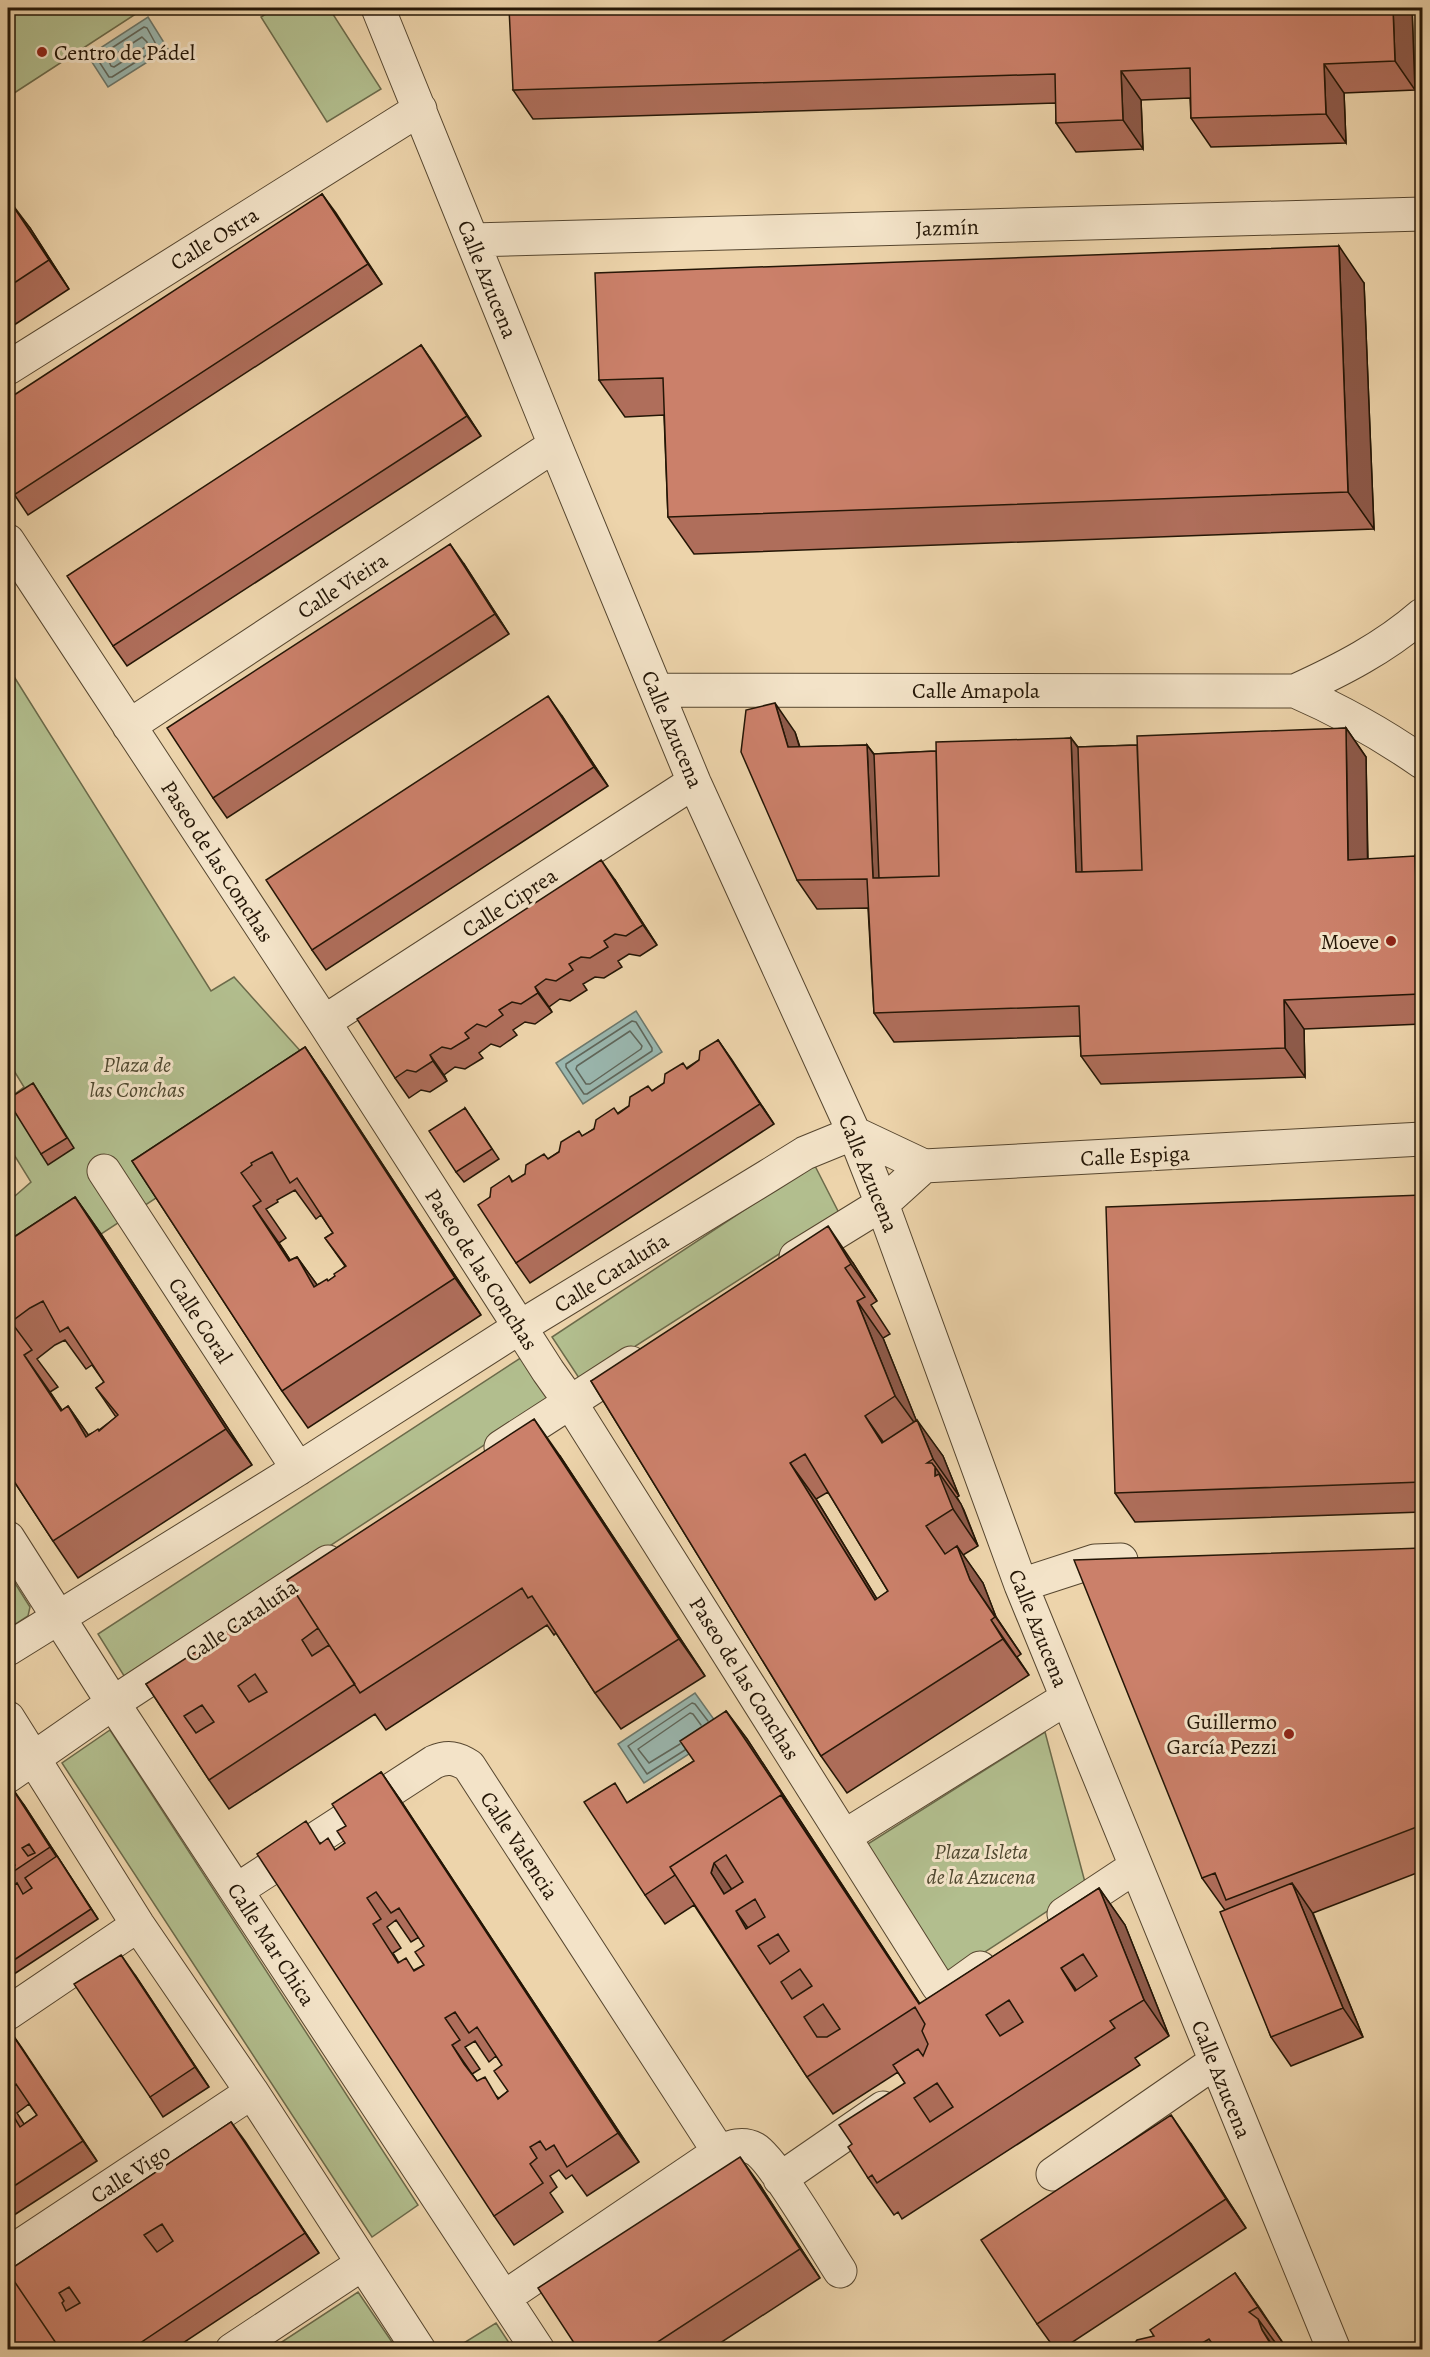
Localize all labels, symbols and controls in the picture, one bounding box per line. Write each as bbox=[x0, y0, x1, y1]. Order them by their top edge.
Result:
place label: Centro de Pádel bbox=[54, 38, 195, 68]
marker: Centro de Pádel bbox=[35, 45, 49, 59]
street label: Calle Ostra bbox=[165, 200, 265, 278]
street label: Jazmín bbox=[915, 212, 979, 244]
street label: Calle Azucena bbox=[450, 216, 525, 344]
street label: Calle Vieira bbox=[292, 545, 394, 626]
street label: Calle Azucena bbox=[634, 666, 711, 793]
street label: Calle Amapola bbox=[912, 676, 1041, 706]
street label: Paseo de las Conchas bbox=[154, 775, 281, 948]
street label: Calle Ciprea bbox=[456, 860, 564, 945]
place label: Moeve bbox=[1321, 927, 1379, 957]
marker: Moeve bbox=[1384, 934, 1398, 948]
park label: Plaza de las Conchas bbox=[89, 1050, 185, 1105]
street label: Calle Azucena bbox=[831, 1110, 906, 1238]
street label: Calle Espiga bbox=[1080, 1138, 1191, 1174]
street label: Paseo de las Conchas bbox=[418, 1183, 545, 1356]
street label: Calle Cataluña bbox=[548, 1225, 675, 1320]
street label: Calle Coral bbox=[161, 1272, 239, 1369]
street label: Calle Azucena bbox=[1001, 1565, 1076, 1693]
street label: Calle Cataluña bbox=[179, 1572, 305, 1670]
street label: Paseo de las Conchas bbox=[682, 1591, 807, 1766]
place label: Guillermo García Pezzi bbox=[1167, 1707, 1277, 1762]
marker: Guillermo García Pezzi bbox=[1282, 1727, 1296, 1741]
street label: Calle Valencia bbox=[473, 1785, 566, 1906]
park label: Plaza Isleta de la Azucena bbox=[926, 1837, 1036, 1892]
street label: Calle Mar Chica bbox=[220, 1877, 323, 2013]
street label: Calle Azucena bbox=[1184, 2016, 1259, 2144]
street label: Calle Vigo bbox=[85, 2137, 176, 2211]

